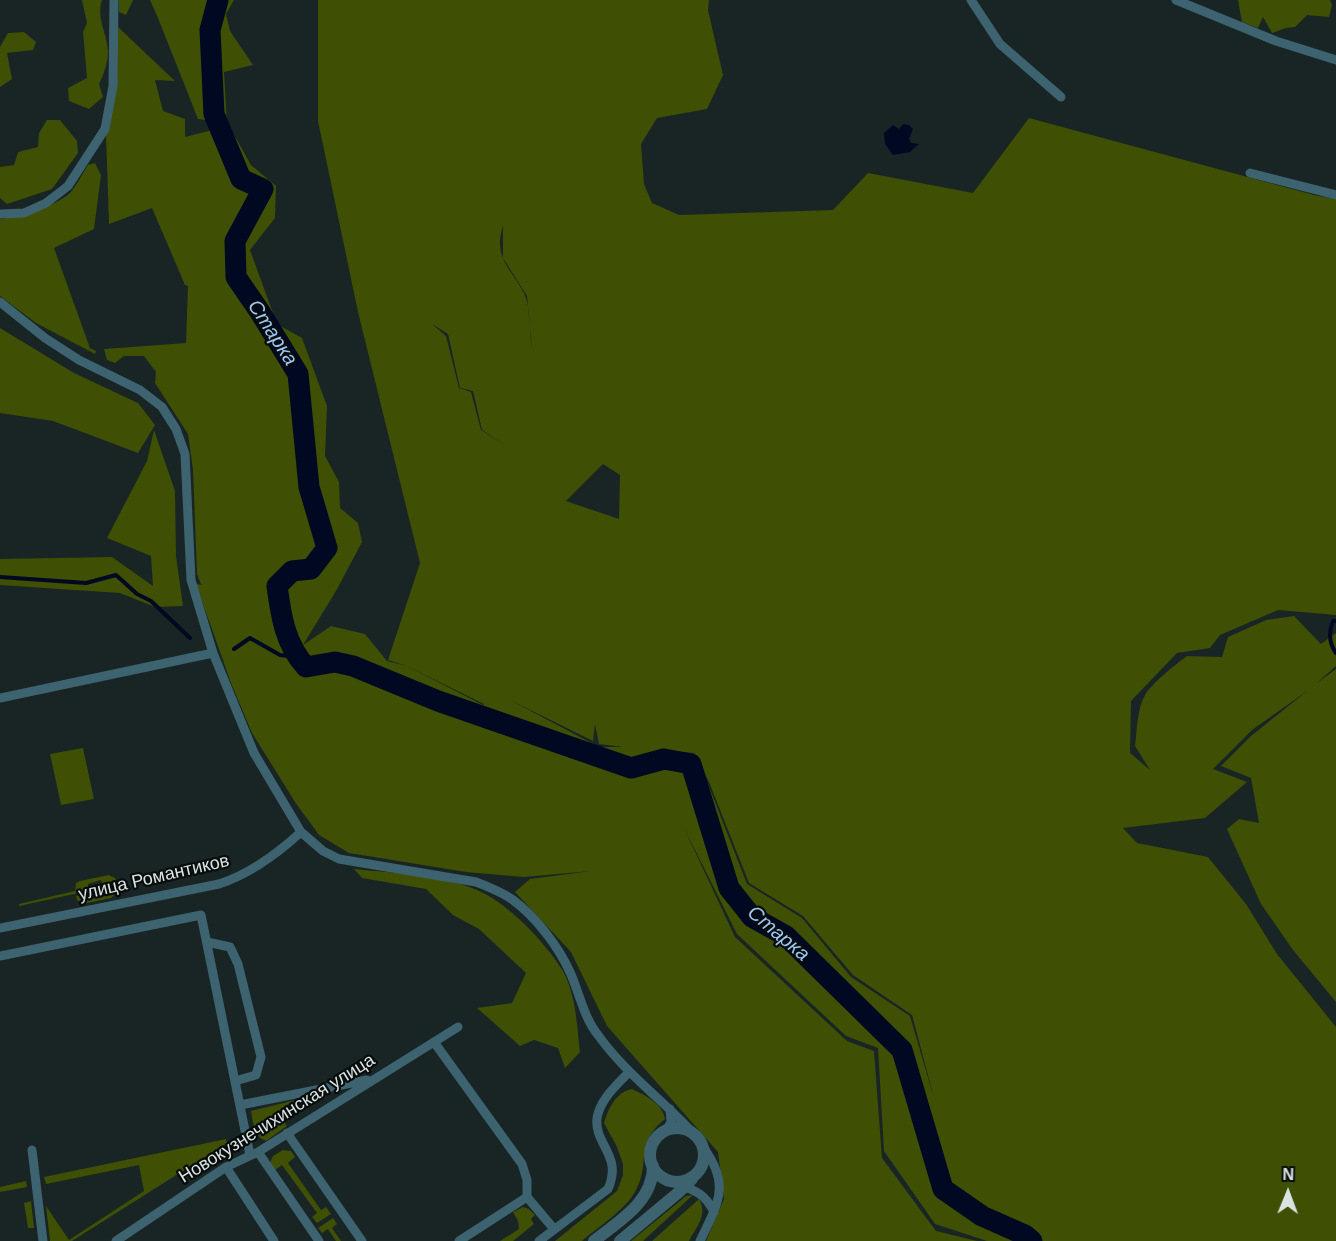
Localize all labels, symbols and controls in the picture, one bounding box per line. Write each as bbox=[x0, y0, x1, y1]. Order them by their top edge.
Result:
water label: Старка bbox=[242, 296, 302, 370]
street label: улица Романтиков bbox=[77, 850, 231, 906]
water label: Старка bbox=[742, 901, 814, 967]
street label: Новокузнечихинская улица bbox=[175, 1050, 379, 1188]
north arrow bbox=[1258, 1163, 1318, 1223]
text: N bbox=[1282, 1166, 1294, 1183]

